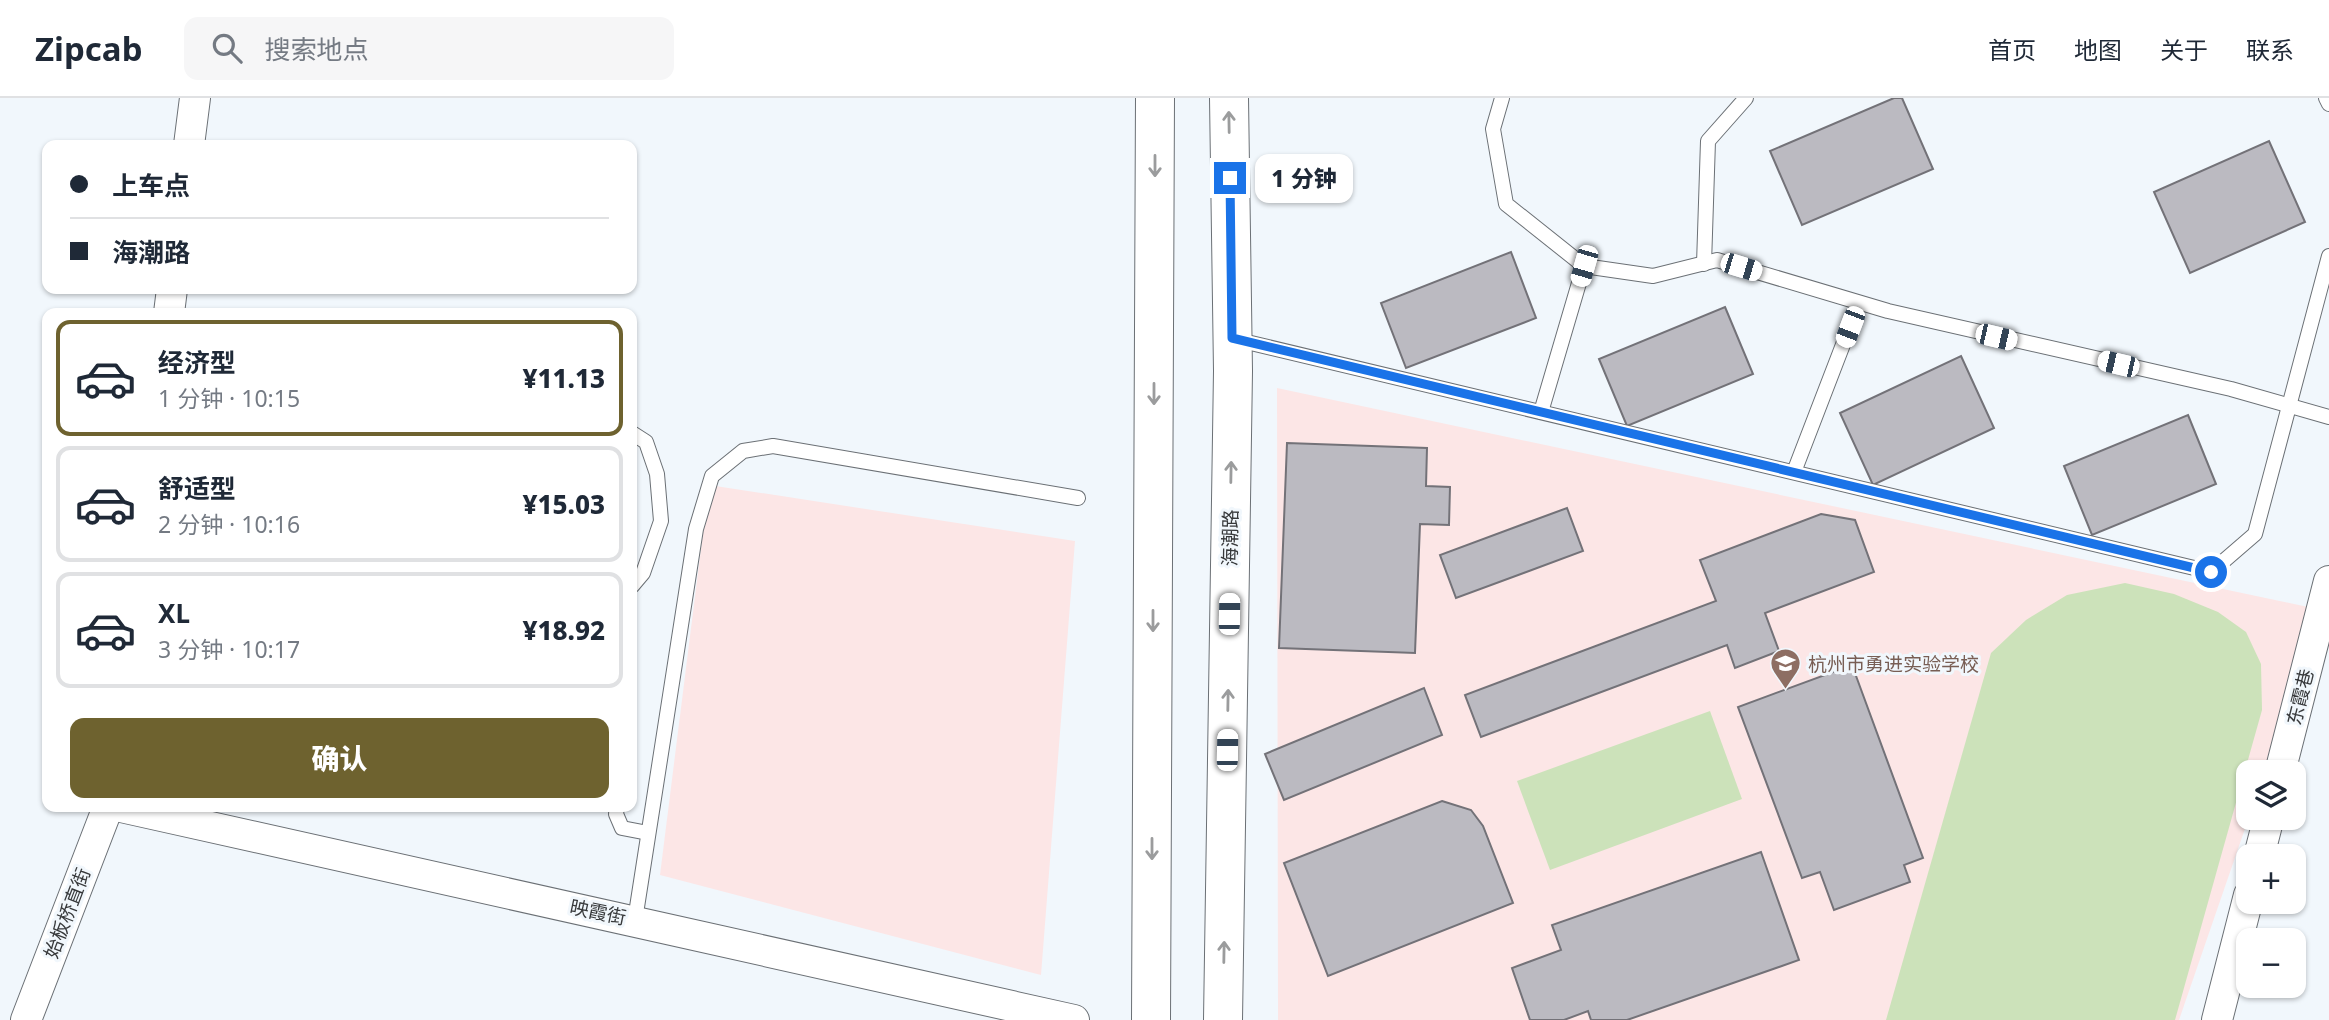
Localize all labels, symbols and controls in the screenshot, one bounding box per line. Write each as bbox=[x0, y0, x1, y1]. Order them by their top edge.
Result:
search box bbox=[184, 17, 674, 80]
text: Zipcab bbox=[35, 26, 142, 71]
icon: search bbox=[208, 29, 246, 67]
text: 搜索地点 bbox=[264, 31, 369, 67]
text: 首页 bbox=[1988, 33, 2036, 66]
text: 地图 bbox=[2074, 33, 2122, 66]
text: 关于 bbox=[2160, 33, 2208, 66]
text: 联系 bbox=[2246, 33, 2294, 66]
one-way arrow bbox=[1222, 111, 1236, 134]
one-way arrow bbox=[1148, 154, 1162, 177]
callout: 1 分钟 bbox=[1254, 154, 1352, 202]
route end bbox=[1214, 162, 1246, 194]
text: 1 分钟 bbox=[1271, 162, 1337, 194]
text: 上车点 bbox=[112, 167, 190, 203]
text: 海潮路 bbox=[112, 234, 190, 270]
car bbox=[1569, 243, 1600, 289]
car bbox=[1718, 251, 1765, 283]
car bbox=[1833, 304, 1868, 350]
car bbox=[1974, 322, 2019, 352]
text: 经济型 bbox=[158, 344, 236, 380]
icon: car bbox=[74, 347, 137, 410]
car bbox=[2096, 349, 2141, 379]
text: ¥11.13 bbox=[522, 360, 605, 396]
text: 1 分钟 · 10:15 bbox=[158, 382, 300, 414]
one-way arrow bbox=[1147, 382, 1161, 405]
one-way arrow bbox=[1225, 461, 1238, 484]
text: 舒适型 bbox=[158, 470, 236, 506]
icon: car bbox=[74, 473, 137, 536]
text: ¥15.03 bbox=[522, 486, 605, 522]
text: 2 分钟 · 10:16 bbox=[158, 508, 300, 540]
street label: 海潮路 bbox=[1217, 509, 1243, 567]
route start bbox=[2195, 556, 2227, 588]
car bbox=[1219, 593, 1240, 635]
text: XL bbox=[158, 595, 190, 631]
icon: car bbox=[74, 599, 137, 662]
one-way arrow bbox=[1146, 609, 1160, 632]
text: ¥18.92 bbox=[522, 612, 605, 648]
text: 3 分钟 · 10:17 bbox=[158, 633, 300, 665]
school or university icon: 杭州市勇进实验学校 bbox=[1768, 647, 1802, 691]
place label: 杭州市勇进实验学校 bbox=[1808, 651, 1979, 677]
street label: 东霞巷 bbox=[2280, 666, 2320, 728]
one-way arrow bbox=[1221, 689, 1235, 712]
button: 确认 bbox=[70, 718, 609, 798]
car bbox=[1217, 729, 1238, 771]
map controls bbox=[2236, 760, 2306, 998]
button: layers bbox=[2236, 760, 2306, 830]
one-way arrow bbox=[1145, 837, 1159, 860]
button: + bbox=[2236, 844, 2306, 914]
street label: 始板桥直街 bbox=[38, 864, 96, 962]
street label: 映霞街 bbox=[567, 893, 629, 931]
button: − bbox=[2236, 928, 2306, 998]
one-way arrow bbox=[1217, 941, 1231, 964]

